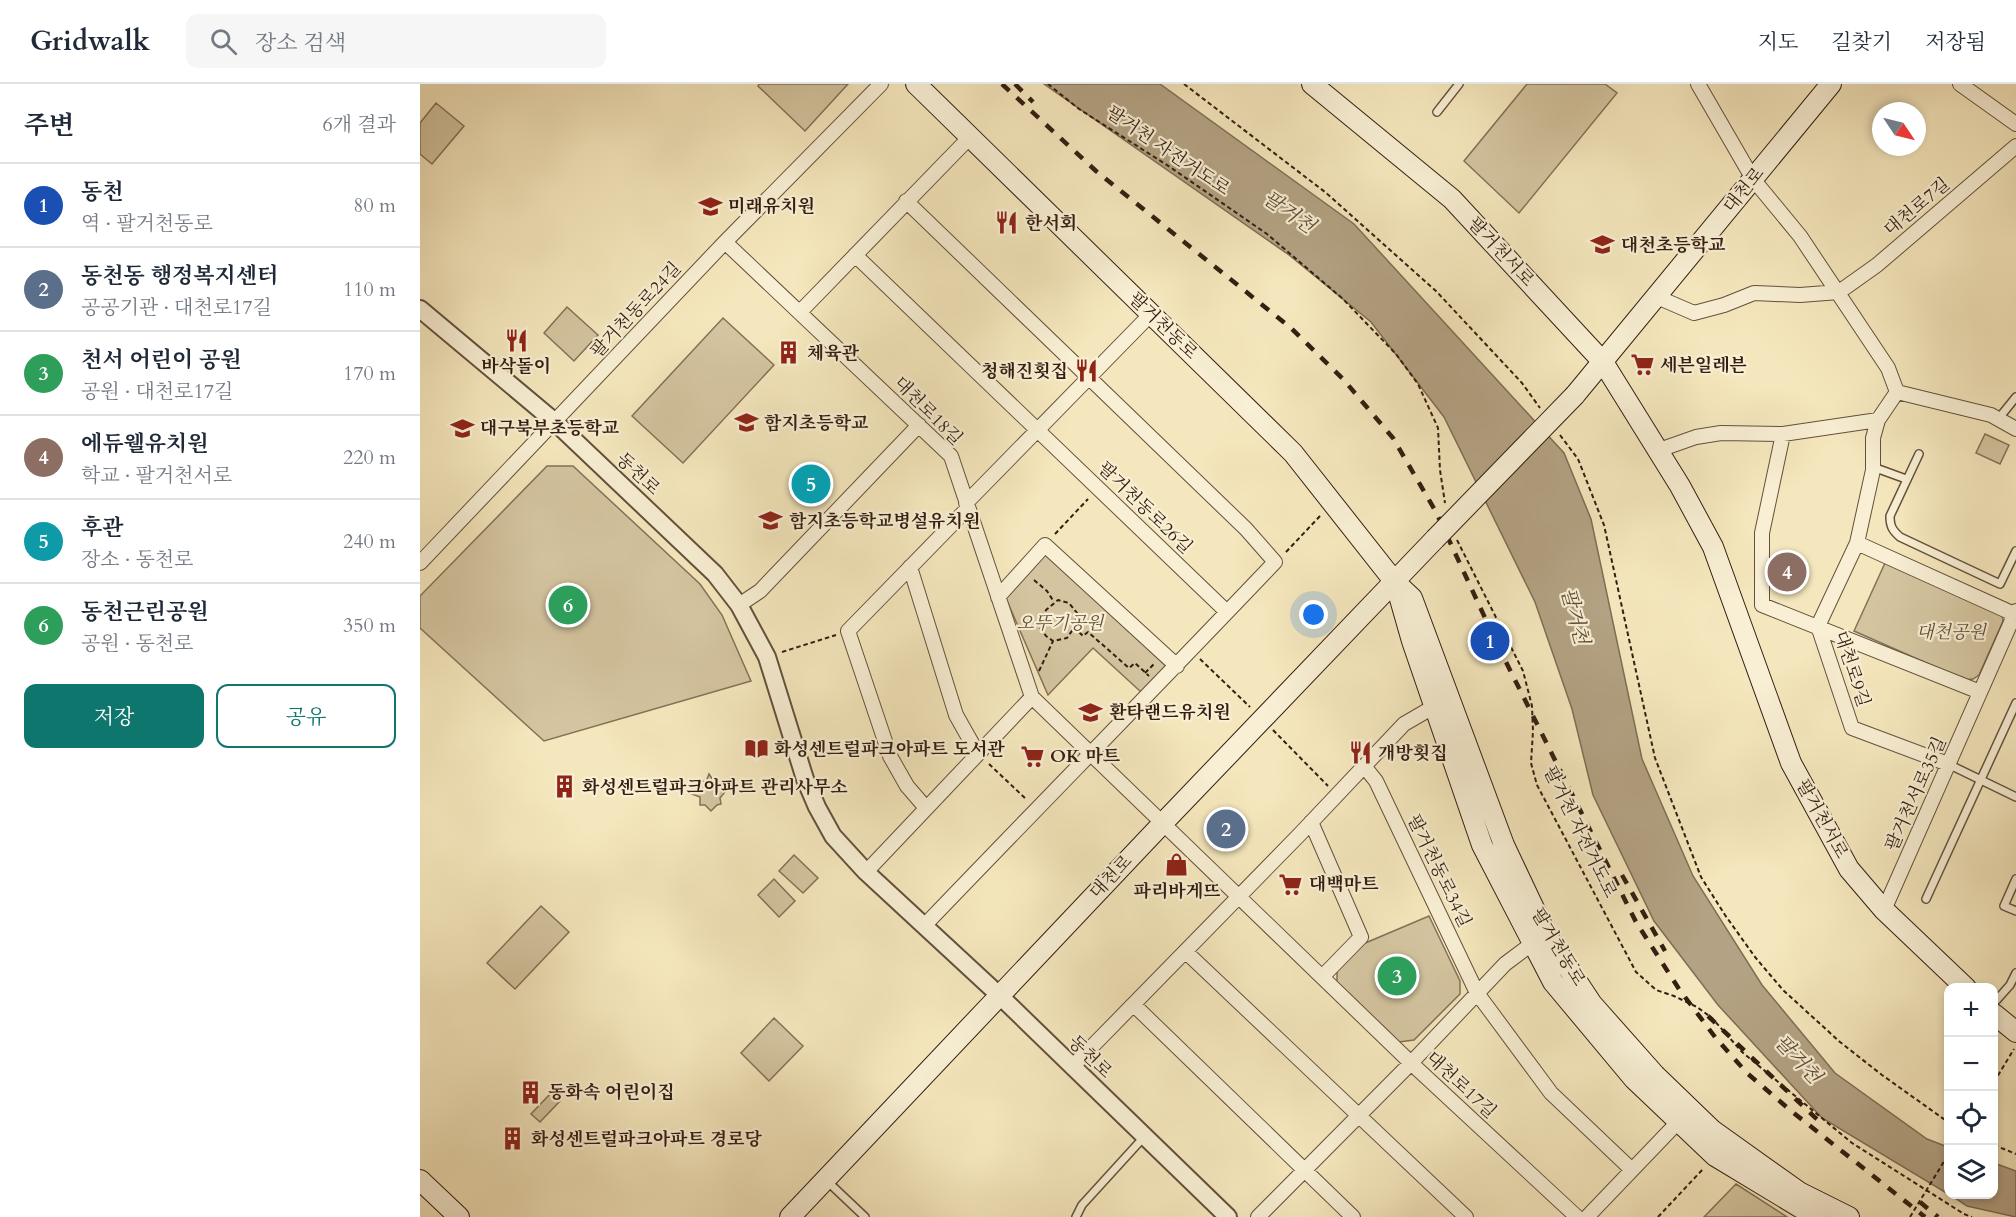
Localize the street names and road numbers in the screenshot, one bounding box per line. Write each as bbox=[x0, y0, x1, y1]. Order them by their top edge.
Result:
street label: 팔거천 자전거도로 bbox=[1101, 100, 1235, 202]
street label: 대천로 bbox=[1718, 162, 1770, 218]
street label: 대천로7길 bbox=[1879, 172, 1955, 242]
street label: 팔거천서로 bbox=[1462, 212, 1540, 292]
street label: 팔거천동로24길 bbox=[585, 257, 687, 363]
street label: 팔거천동로 bbox=[1123, 287, 1203, 365]
street label: 대천로18길 bbox=[888, 371, 968, 451]
street label: 동천로 bbox=[610, 447, 666, 501]
street label: 팔거천동로26길 bbox=[1092, 456, 1198, 560]
street label: 대천로9길 bbox=[1828, 628, 1876, 710]
street label: 팔거천서로35길 bbox=[1880, 733, 1952, 855]
street label: 팔거천 자전거도로 bbox=[1537, 762, 1623, 902]
street label: 팔거천서로 bbox=[1790, 775, 1854, 863]
street label: 팔거천동로34길 bbox=[1401, 810, 1477, 932]
street label: 대천로 bbox=[1084, 849, 1138, 905]
street label: 팔거천동로 bbox=[1525, 903, 1591, 991]
street label: 동천로 bbox=[1063, 1030, 1117, 1084]
street label: 대천로17길 bbox=[1420, 1046, 1502, 1124]

